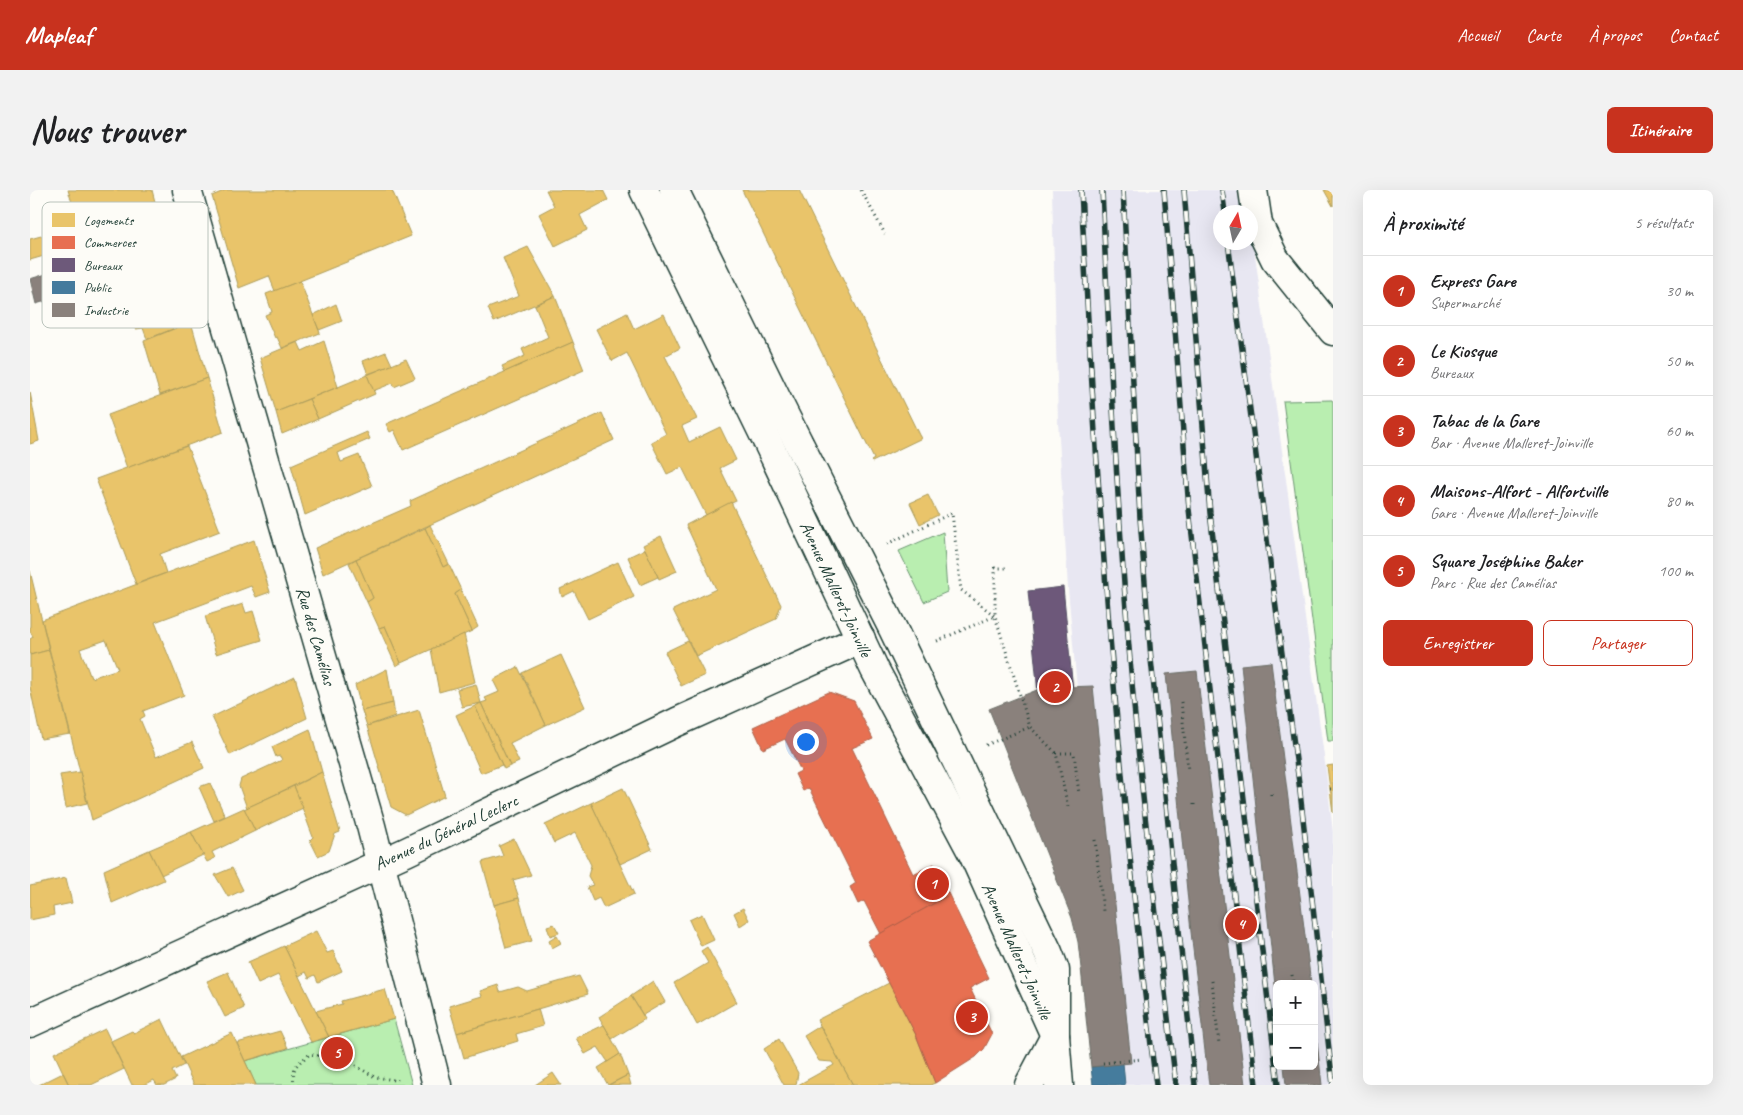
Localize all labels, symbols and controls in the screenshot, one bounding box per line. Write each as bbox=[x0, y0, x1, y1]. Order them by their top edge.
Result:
text: Mapleaf bbox=[25, 20, 92, 50]
text: Accueil bbox=[1458, 24, 1498, 46]
text: Carte bbox=[1526, 24, 1561, 46]
text: À propos bbox=[1589, 24, 1641, 46]
text: Contact bbox=[1669, 24, 1718, 46]
button: Itinéraire bbox=[1607, 107, 1713, 153]
text: Nous trouver bbox=[30, 108, 184, 153]
legend bbox=[42, 202, 208, 328]
north arrow bbox=[1213, 205, 1258, 250]
text: À proximité bbox=[1383, 210, 1463, 236]
text: Logements bbox=[84, 212, 134, 229]
text: 5 résultats bbox=[1634, 213, 1693, 233]
text: Commerces bbox=[84, 234, 137, 251]
text: Bureaux bbox=[84, 257, 123, 274]
text: Express Gare bbox=[1430, 269, 1515, 293]
text: Public bbox=[84, 279, 112, 296]
text: 1 bbox=[1395, 281, 1403, 301]
text: 30 m bbox=[1666, 281, 1693, 301]
text: Supermarché bbox=[1430, 293, 1500, 313]
text: Industrie bbox=[84, 302, 130, 319]
text: Le Kiosque bbox=[1430, 339, 1496, 363]
text: 2 bbox=[1395, 351, 1403, 371]
text: 50 m bbox=[1666, 351, 1693, 371]
text: Bureaux bbox=[1430, 363, 1473, 383]
text: Tabac de la Gare bbox=[1430, 409, 1539, 433]
text: 3 bbox=[1395, 421, 1403, 441]
text: 60 m bbox=[1666, 421, 1693, 441]
text: Bar · Avenue Malleret-Joinville bbox=[1430, 433, 1593, 453]
text: Maisons-Alfort - Alfortville bbox=[1430, 479, 1607, 503]
text: 4 bbox=[1395, 491, 1403, 511]
text: 80 m bbox=[1666, 491, 1693, 511]
text: Gare · Avenue Malleret-Joinville bbox=[1430, 503, 1597, 523]
street label: Avenue Malleret-Joinville bbox=[795, 518, 878, 661]
text: Square Joséphine Baker bbox=[1430, 549, 1582, 573]
text: 5 bbox=[1396, 561, 1402, 581]
text: 100 m bbox=[1659, 561, 1693, 581]
text: Parc · Rue des Camélias bbox=[1430, 573, 1556, 593]
street label: Rue des Camélias bbox=[291, 584, 341, 690]
button: Enregistrer bbox=[1383, 620, 1533, 666]
button: Partager bbox=[1543, 620, 1693, 666]
pin: 2 bbox=[1039, 668, 1071, 706]
your location bbox=[793, 729, 819, 755]
street label: Avenue du Général Leclerc bbox=[370, 788, 523, 875]
pin: 1 bbox=[917, 865, 949, 903]
street label: Avenue Malleret-Joinville bbox=[977, 879, 1057, 1024]
pin: 4 bbox=[1225, 905, 1257, 943]
map controls bbox=[1273, 980, 1318, 1070]
button: + bbox=[1273, 980, 1318, 1025]
pin: 3 bbox=[956, 998, 988, 1036]
button: − bbox=[1273, 1025, 1318, 1070]
pin: 5 bbox=[321, 1034, 353, 1072]

